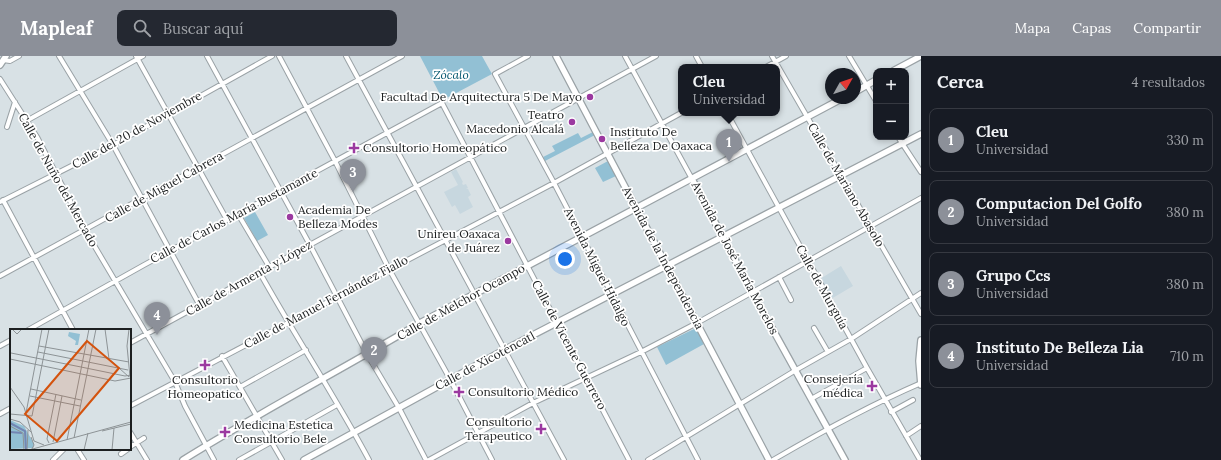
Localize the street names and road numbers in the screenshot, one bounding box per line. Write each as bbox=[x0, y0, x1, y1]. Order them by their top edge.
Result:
street label: Calle del 20 de Noviembre bbox=[69, 87, 205, 172]
street label: Calle de Nuño del Mercado bbox=[15, 110, 102, 249]
street label: Calle de Mariano Abasolo bbox=[805, 120, 888, 249]
street label: Calle de Miguel Cabrera bbox=[102, 148, 226, 225]
street label: Calle de Carlos María Bustamante bbox=[147, 165, 321, 266]
street label: Avenida de José María Morelos bbox=[688, 178, 782, 337]
street label: Avenida de la Independencia bbox=[619, 183, 707, 332]
street label: Avenida Miguel Hidalgo bbox=[561, 204, 634, 329]
street label: Calle de Armenta y López bbox=[183, 237, 314, 319]
street label: Calle de Murguía bbox=[793, 242, 852, 332]
street label: Calle de Manuel Fernández Fiallo bbox=[241, 252, 410, 351]
street label: Calle de Melchor Ocampo bbox=[394, 260, 527, 343]
street label: Calle de Vicente Guerrero bbox=[529, 277, 610, 412]
street label: Calle de Xicoténcatl bbox=[432, 328, 537, 393]

